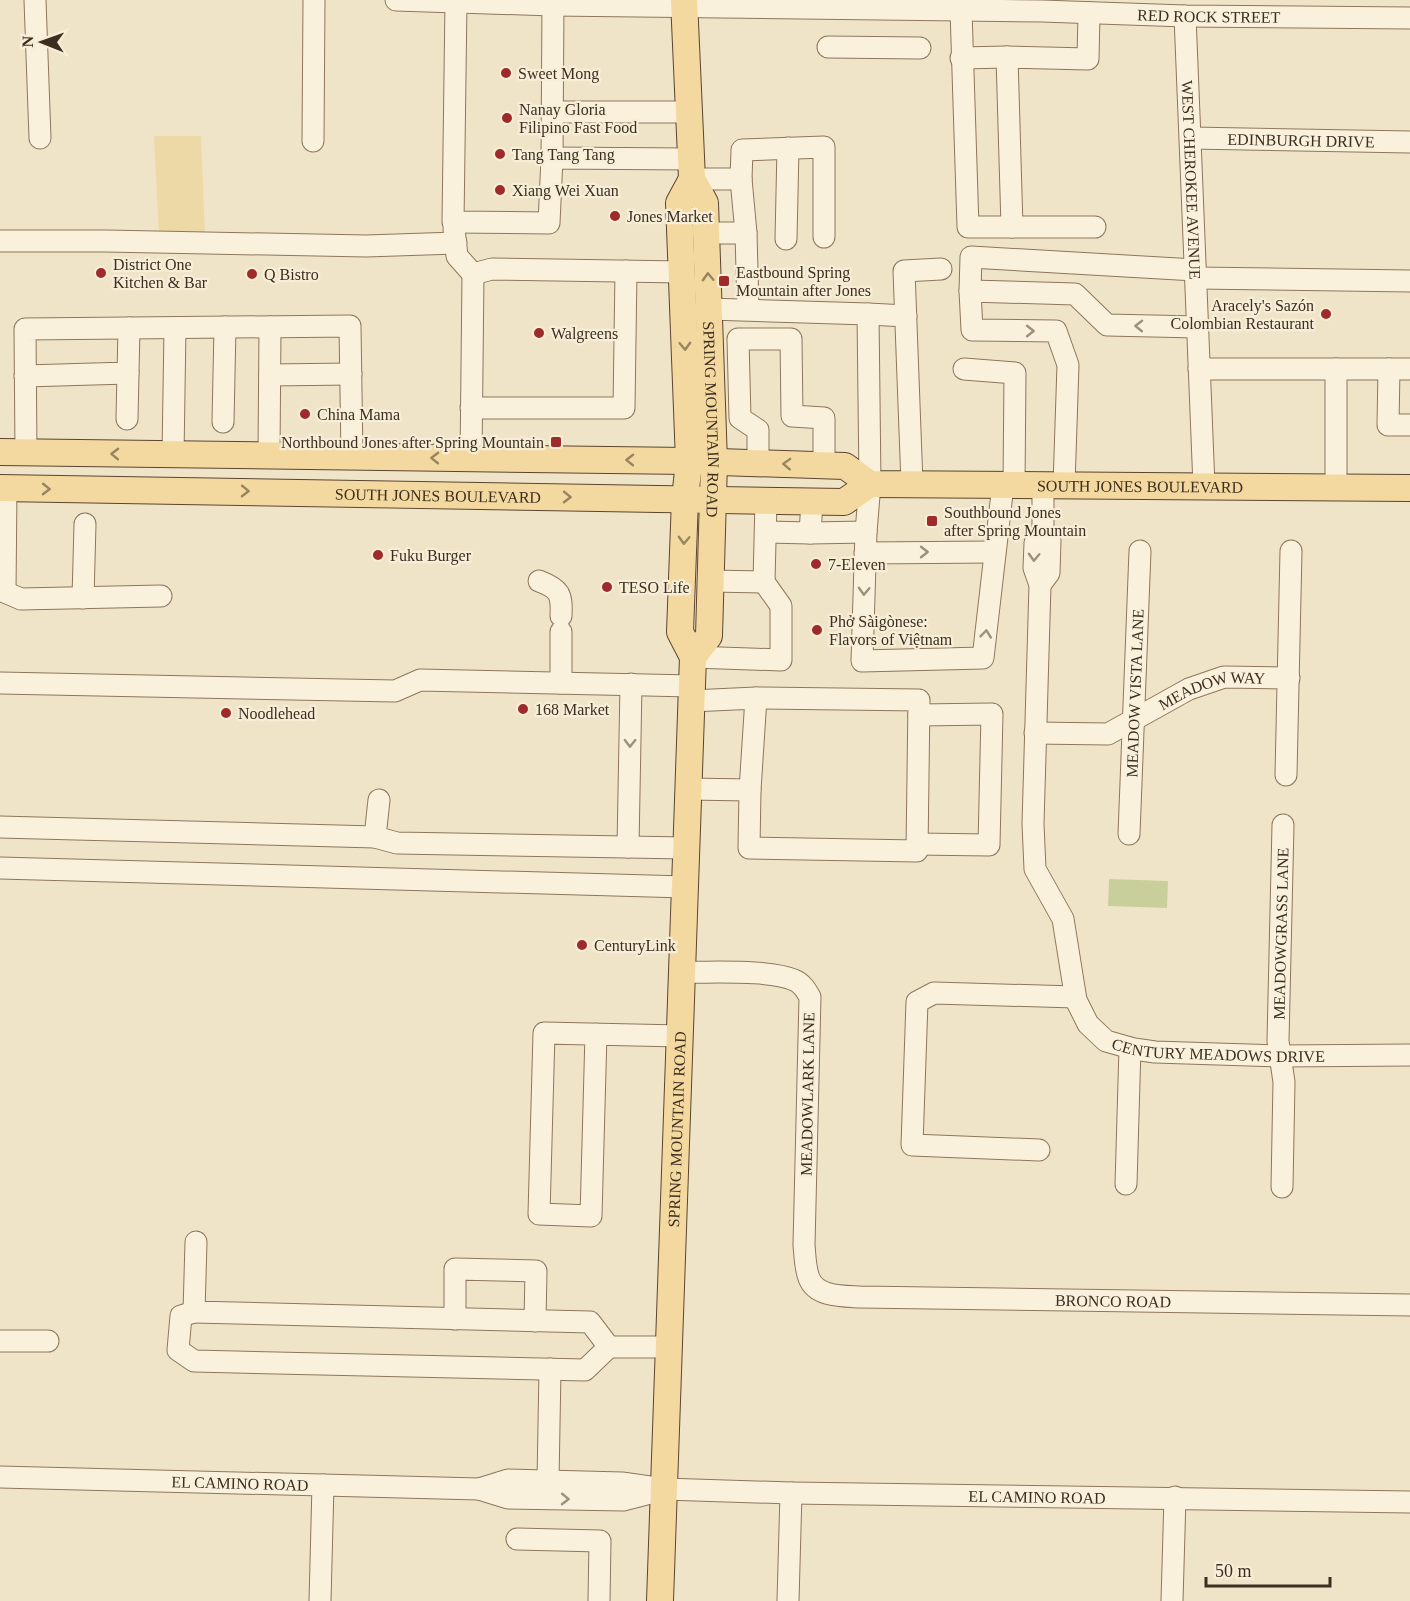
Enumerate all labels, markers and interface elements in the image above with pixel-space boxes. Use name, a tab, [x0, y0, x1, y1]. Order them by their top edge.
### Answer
street label: RED ROCK STREET	[1137, 6, 1281, 26]
north arrow	[12, 12, 72, 72]
text: N	[19, 35, 36, 48]
place label: Sweet Mong	[518, 65, 599, 83]
marker: Sweet Mong	[499, 66, 513, 80]
street label: WEST CHEROKEE AVENUE	[1179, 80, 1204, 280]
place label: Nanay Gloria Filipino Fast Food	[519, 101, 637, 137]
marker: Nanay Gloria Filipino Fast Food	[500, 111, 514, 125]
street label: EDINBURGH DRIVE	[1227, 131, 1375, 150]
place label: Tang Tang Tang	[512, 146, 615, 164]
marker: Tang Tang Tang	[493, 147, 507, 161]
place label: Xiang Wei Xuan	[512, 182, 619, 200]
marker: Xiang Wei Xuan	[493, 183, 507, 197]
place label: Jones Market	[627, 208, 713, 225]
marker: Jones Market	[608, 209, 622, 223]
place label: District One Kitchen & Bar	[113, 256, 208, 291]
place label: Eastbound Spring Mountain after Jones	[736, 264, 871, 299]
marker: District One Kitchen & Bar	[94, 266, 108, 280]
place label: Q Bistro	[264, 266, 319, 283]
marker: Q Bistro	[245, 267, 259, 281]
one-way arrow	[702, 273, 714, 282]
marker: Eastbound Spring Mountain after Jones	[717, 274, 731, 288]
place label: Aracely's Sazón Colombian Restaurant	[1170, 297, 1315, 332]
marker: Aracely's Sazón Colombian Restaurant	[1319, 307, 1333, 321]
one-way arrow	[1135, 319, 1144, 332]
street label: SPRING MOUNTAIN ROAD	[700, 321, 722, 518]
place label: Walgreens	[551, 325, 618, 343]
one-way arrow	[1026, 325, 1035, 337]
marker: Walgreens	[532, 326, 546, 340]
one-way arrow	[678, 341, 691, 350]
place label: China Mama	[317, 406, 400, 423]
marker: China Mama	[298, 407, 312, 421]
place label: Northbound Jones after Spring Mountain	[281, 434, 544, 452]
marker: Northbound Jones after Spring Mountain	[549, 435, 563, 449]
one-way arrow	[110, 448, 119, 460]
one-way arrow	[431, 452, 440, 464]
one-way arrow	[626, 454, 635, 467]
one-way arrow	[782, 458, 791, 470]
street label: SOUTH JONES BOULEVARD	[1037, 477, 1243, 496]
one-way arrow	[41, 483, 50, 495]
one-way arrow	[240, 485, 249, 497]
street label: SOUTH JONES BOULEVARD	[335, 486, 541, 506]
one-way arrow	[562, 491, 571, 503]
place label: Southbound Jones after Spring Mountain	[944, 504, 1086, 540]
marker: Southbound Jones after Spring Mountain	[925, 514, 939, 528]
one-way arrow	[677, 535, 690, 544]
one-way arrow	[919, 546, 928, 558]
place label: Fuku Burger	[390, 547, 472, 565]
marker: Fuku Burger	[371, 548, 385, 562]
one-way arrow	[1028, 553, 1041, 562]
place label: 7-Eleven	[828, 556, 886, 573]
marker: 7-Eleven	[809, 557, 823, 571]
place label: TESO Life	[619, 579, 690, 596]
marker: TESO Life	[600, 580, 614, 594]
one-way arrow	[858, 586, 870, 595]
street label: MEADOW VISTA LANE	[1123, 608, 1147, 778]
place label: Phở Sàigònese: Flavors of Việtnam	[829, 613, 953, 648]
marker: Phở Sàigònese: Flavors of Việtnam	[810, 623, 824, 637]
one-way arrow	[979, 629, 992, 638]
street label: MEADOW WAY	[1156, 668, 1266, 713]
place label: 168 Market	[535, 701, 610, 718]
marker: 168 Market	[516, 702, 530, 716]
place label: Noodlehead	[238, 705, 315, 722]
marker: Noodlehead	[219, 706, 233, 720]
one-way arrow	[624, 738, 636, 747]
street label: MEADOWGRASS LANE	[1270, 847, 1291, 1020]
place label: CenturyLink	[594, 937, 676, 955]
marker: CenturyLink	[575, 938, 589, 952]
street label: MEADOWLARK LANE	[798, 1012, 817, 1176]
street label: SPRING MOUNTAIN ROAD	[665, 1031, 689, 1228]
street label: CENTURY MEADOWS DRIVE	[1110, 1035, 1325, 1065]
street label: BRONCO ROAD	[1055, 1292, 1171, 1311]
street label: EL CAMINO ROAD	[171, 1473, 309, 1494]
street label: EL CAMINO ROAD	[968, 1488, 1106, 1507]
one-way arrow	[561, 1493, 570, 1505]
scale bar	[1206, 1550, 1330, 1588]
text: 50 m	[1215, 1561, 1252, 1581]

